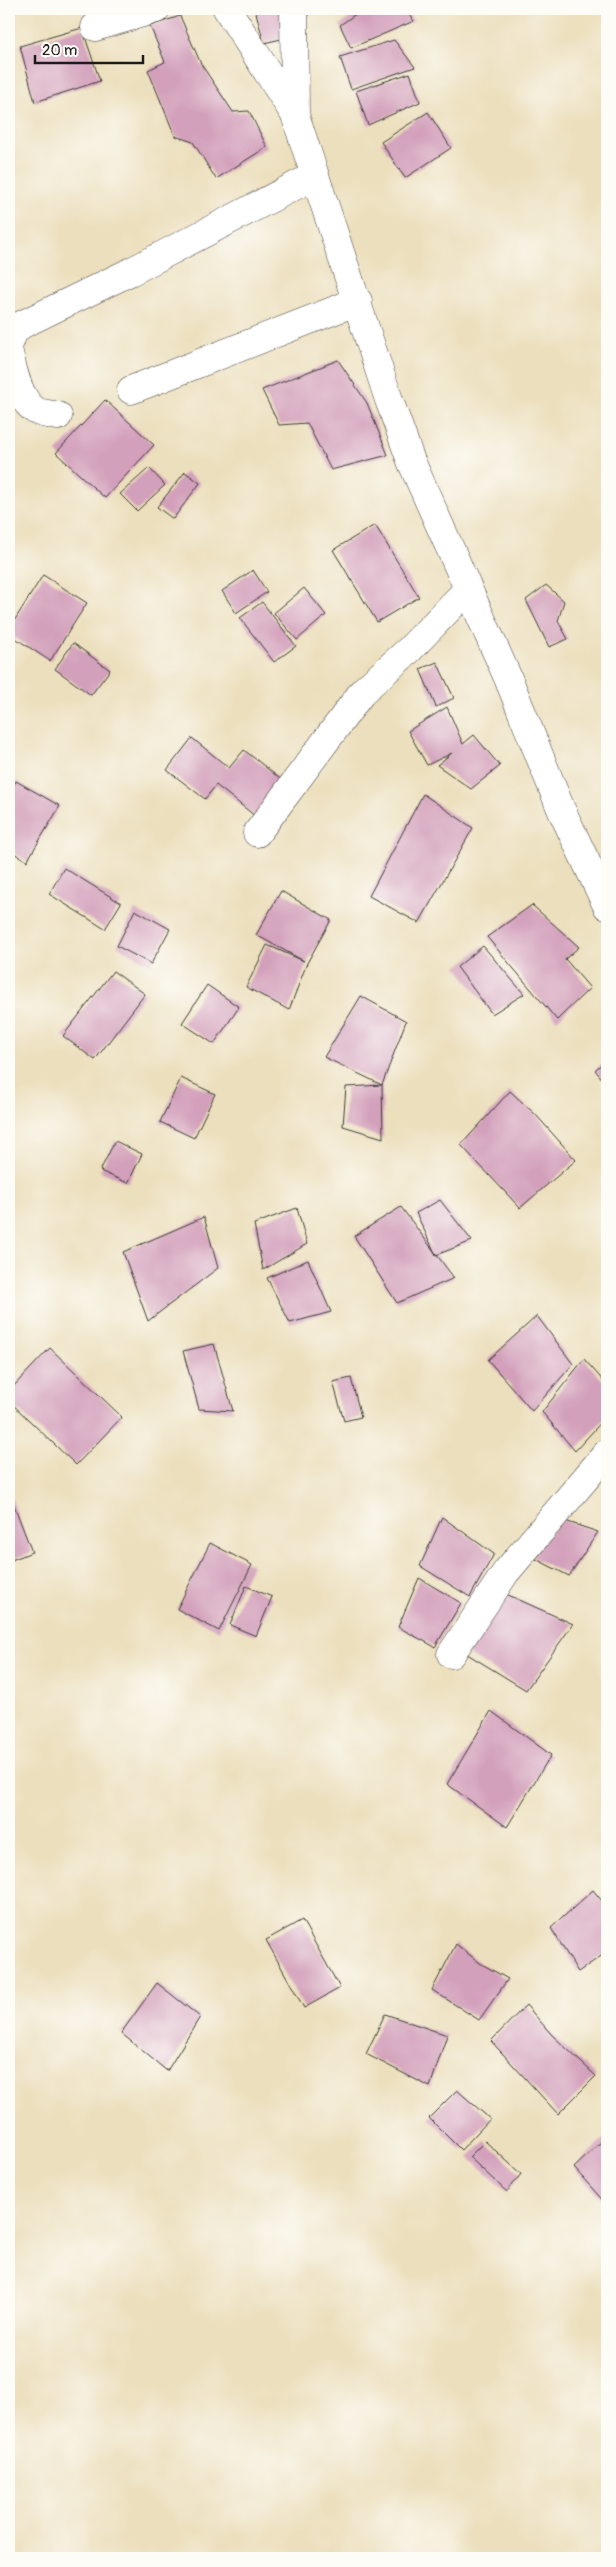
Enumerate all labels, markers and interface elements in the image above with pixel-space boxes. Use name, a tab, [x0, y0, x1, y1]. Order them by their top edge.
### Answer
scale bar	[35, 32, 142, 64]
text: 20 m	[42, 41, 77, 60]

